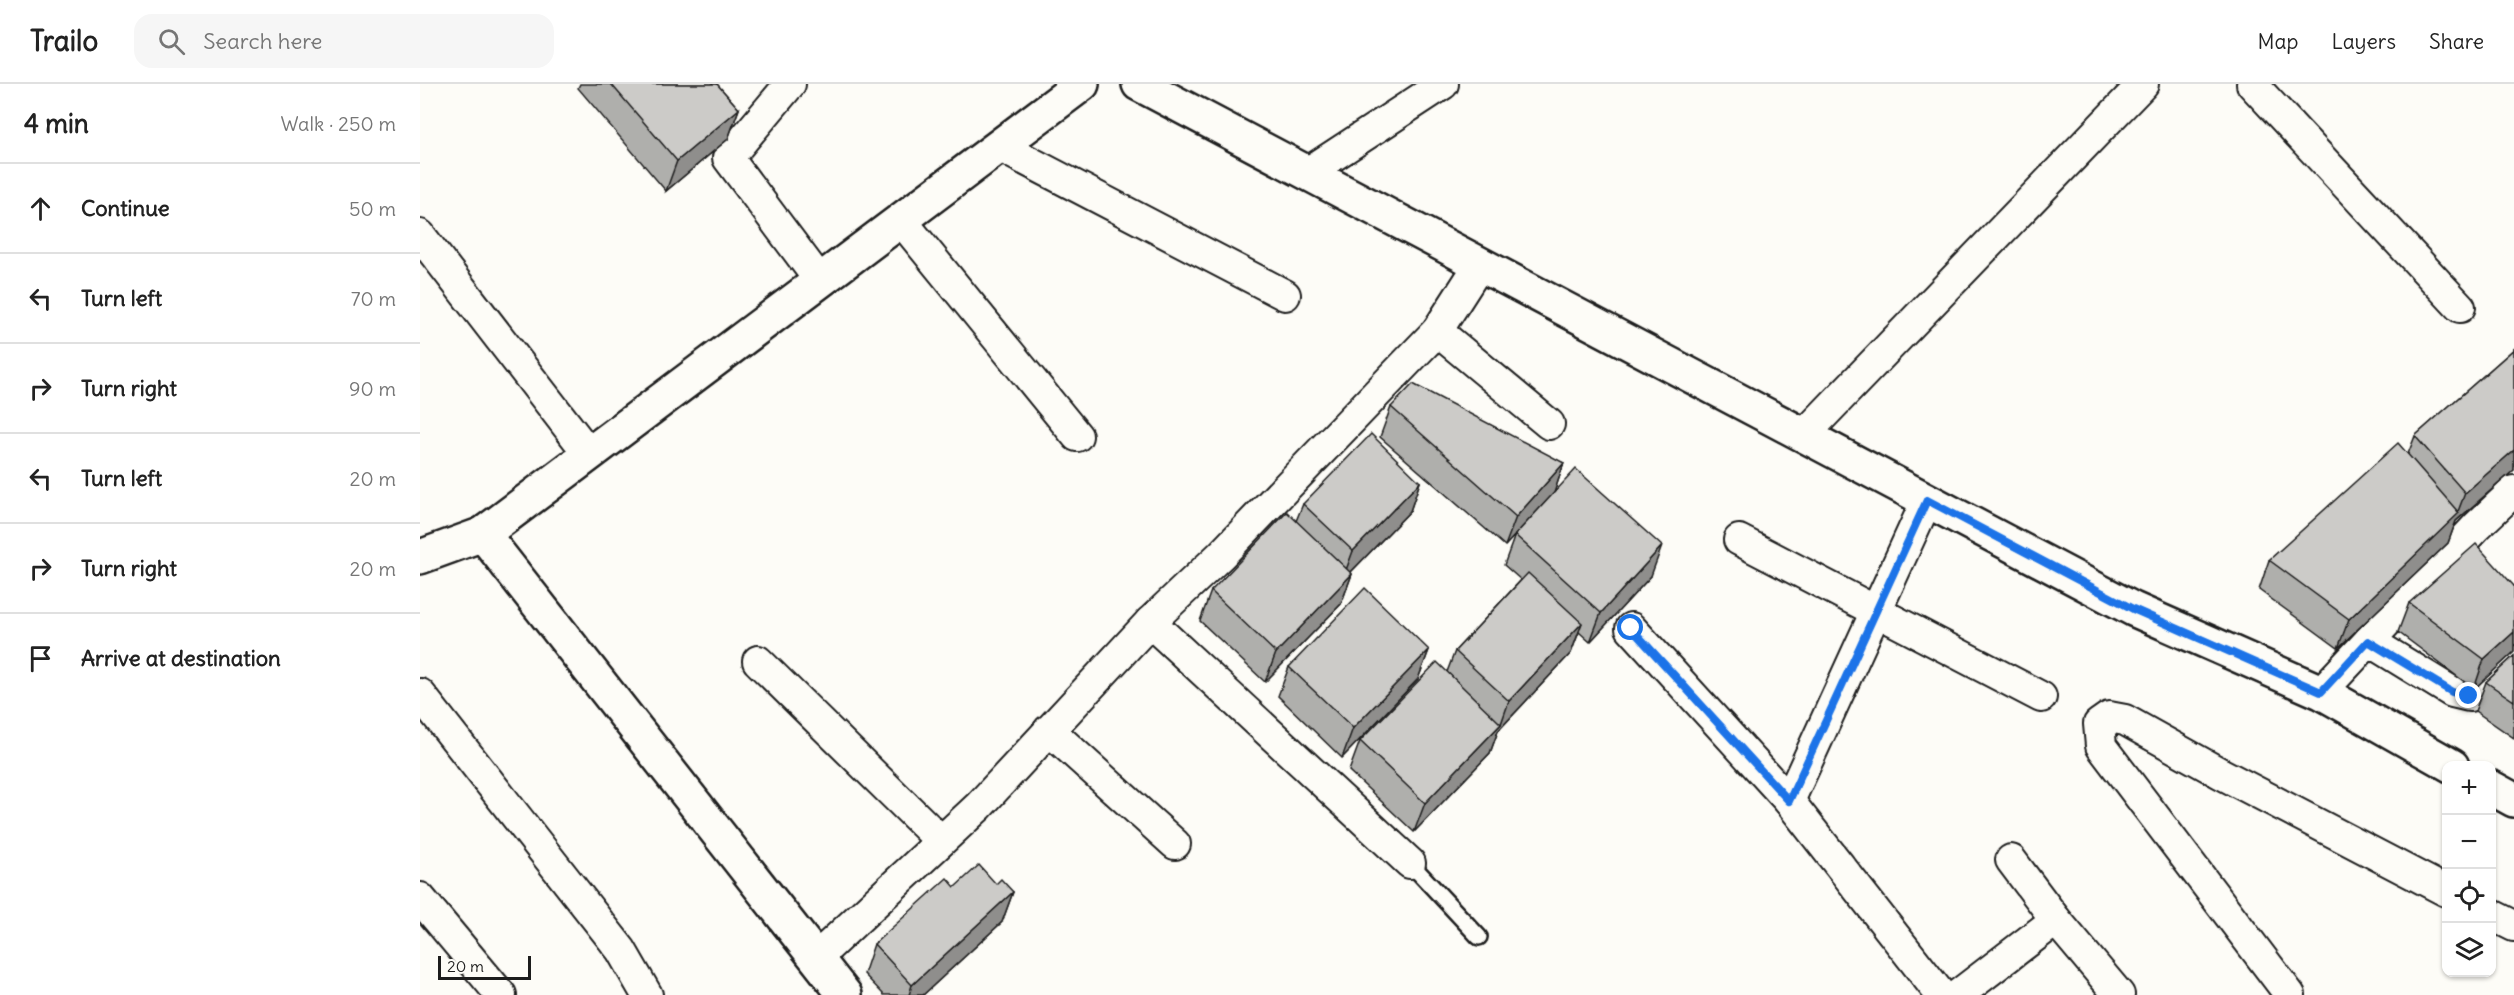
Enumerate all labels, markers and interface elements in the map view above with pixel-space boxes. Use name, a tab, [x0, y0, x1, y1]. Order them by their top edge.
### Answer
search box	[134, 14, 554, 68]
text: Trailo	[30, 23, 98, 59]
icon: search	[155, 25, 188, 58]
text: Search here	[203, 27, 322, 55]
text: Map	[2258, 28, 2298, 55]
text: Layers	[2331, 28, 2396, 55]
text: Share	[2429, 28, 2484, 55]
text: 4 min	[24, 107, 89, 140]
text: Walk · 250 m	[281, 111, 396, 136]
icon: ahead	[24, 192, 57, 225]
text: Continue	[81, 194, 170, 222]
text: 50 m	[349, 196, 396, 221]
icon: left	[24, 282, 57, 315]
text: Turn left	[81, 284, 162, 312]
text: 70 m	[351, 286, 396, 311]
icon: right	[24, 372, 57, 405]
text: Turn right	[81, 374, 177, 402]
text: 90 m	[349, 376, 396, 401]
icon: left	[24, 462, 57, 495]
text: Turn left	[81, 464, 162, 492]
text: 20 m	[350, 466, 396, 491]
icon: right	[24, 552, 57, 585]
text: Turn right	[81, 554, 177, 582]
text: 20 m	[350, 556, 396, 581]
route start	[1617, 614, 1643, 640]
icon: arrive	[24, 642, 57, 675]
text: Arrive at destination	[81, 644, 281, 672]
route end	[2455, 682, 2481, 708]
map controls	[2442, 761, 2496, 977]
button: +	[2442, 761, 2496, 815]
button: −	[2442, 815, 2496, 869]
button: locate	[2442, 869, 2496, 923]
button: layers	[2442, 923, 2496, 977]
scale bar	[438, 953, 531, 980]
text: 20 m	[447, 956, 484, 976]

